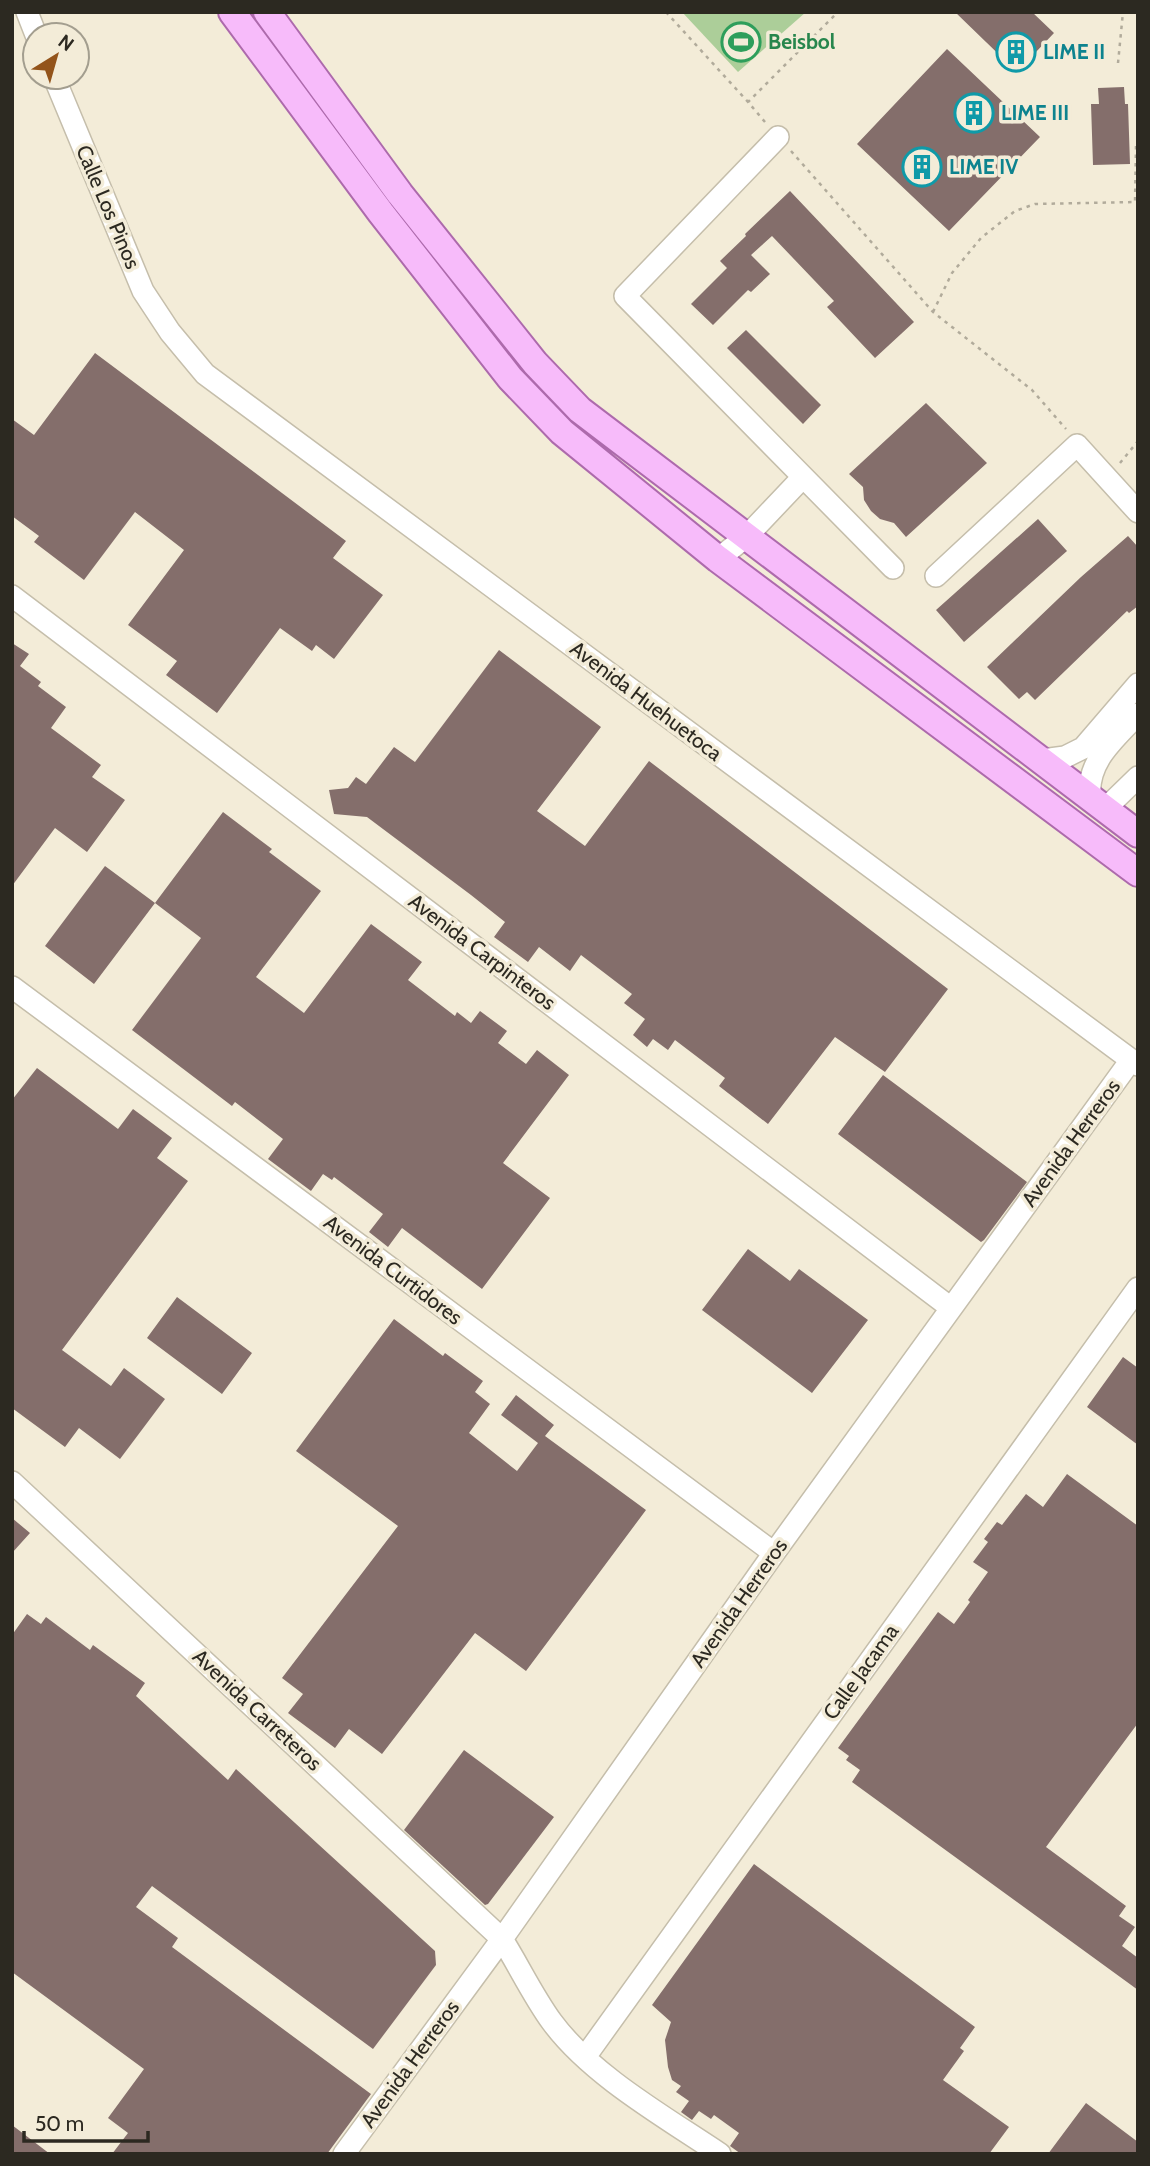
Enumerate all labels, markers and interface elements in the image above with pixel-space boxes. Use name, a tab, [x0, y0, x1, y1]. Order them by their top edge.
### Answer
north arrow	[21, 21, 91, 91]
sports icon: Beisbol	[720, 21, 762, 63]
place label: Beisbol	[768, 29, 836, 54]
text: N	[54, 30, 78, 56]
building icon: LIME II	[995, 31, 1037, 73]
place label: LIME II	[1043, 39, 1105, 64]
building icon: LIME III	[953, 92, 995, 134]
place label: LIME III	[1001, 100, 1069, 125]
street label: Calle Los Pinos	[71, 141, 146, 273]
building icon: LIME IV	[901, 146, 943, 188]
place label: LIME IV	[949, 154, 1018, 179]
street label: Avenida Huehuetoca	[566, 635, 727, 766]
street label: Avenida Carpinteros	[404, 888, 561, 1015]
street label: Avenida Herreros	[1016, 1074, 1125, 1211]
street label: Avenida Curtidores	[319, 1209, 468, 1330]
street label: Avenida Herreros	[685, 1533, 792, 1672]
street label: Calle Jacama	[818, 1619, 904, 1724]
street label: Avenida Carreteros	[188, 1644, 327, 1776]
street label: Avenida Herreros	[355, 1995, 464, 2132]
scale bar	[24, 2100, 149, 2144]
text: 50 m	[35, 2111, 84, 2136]

